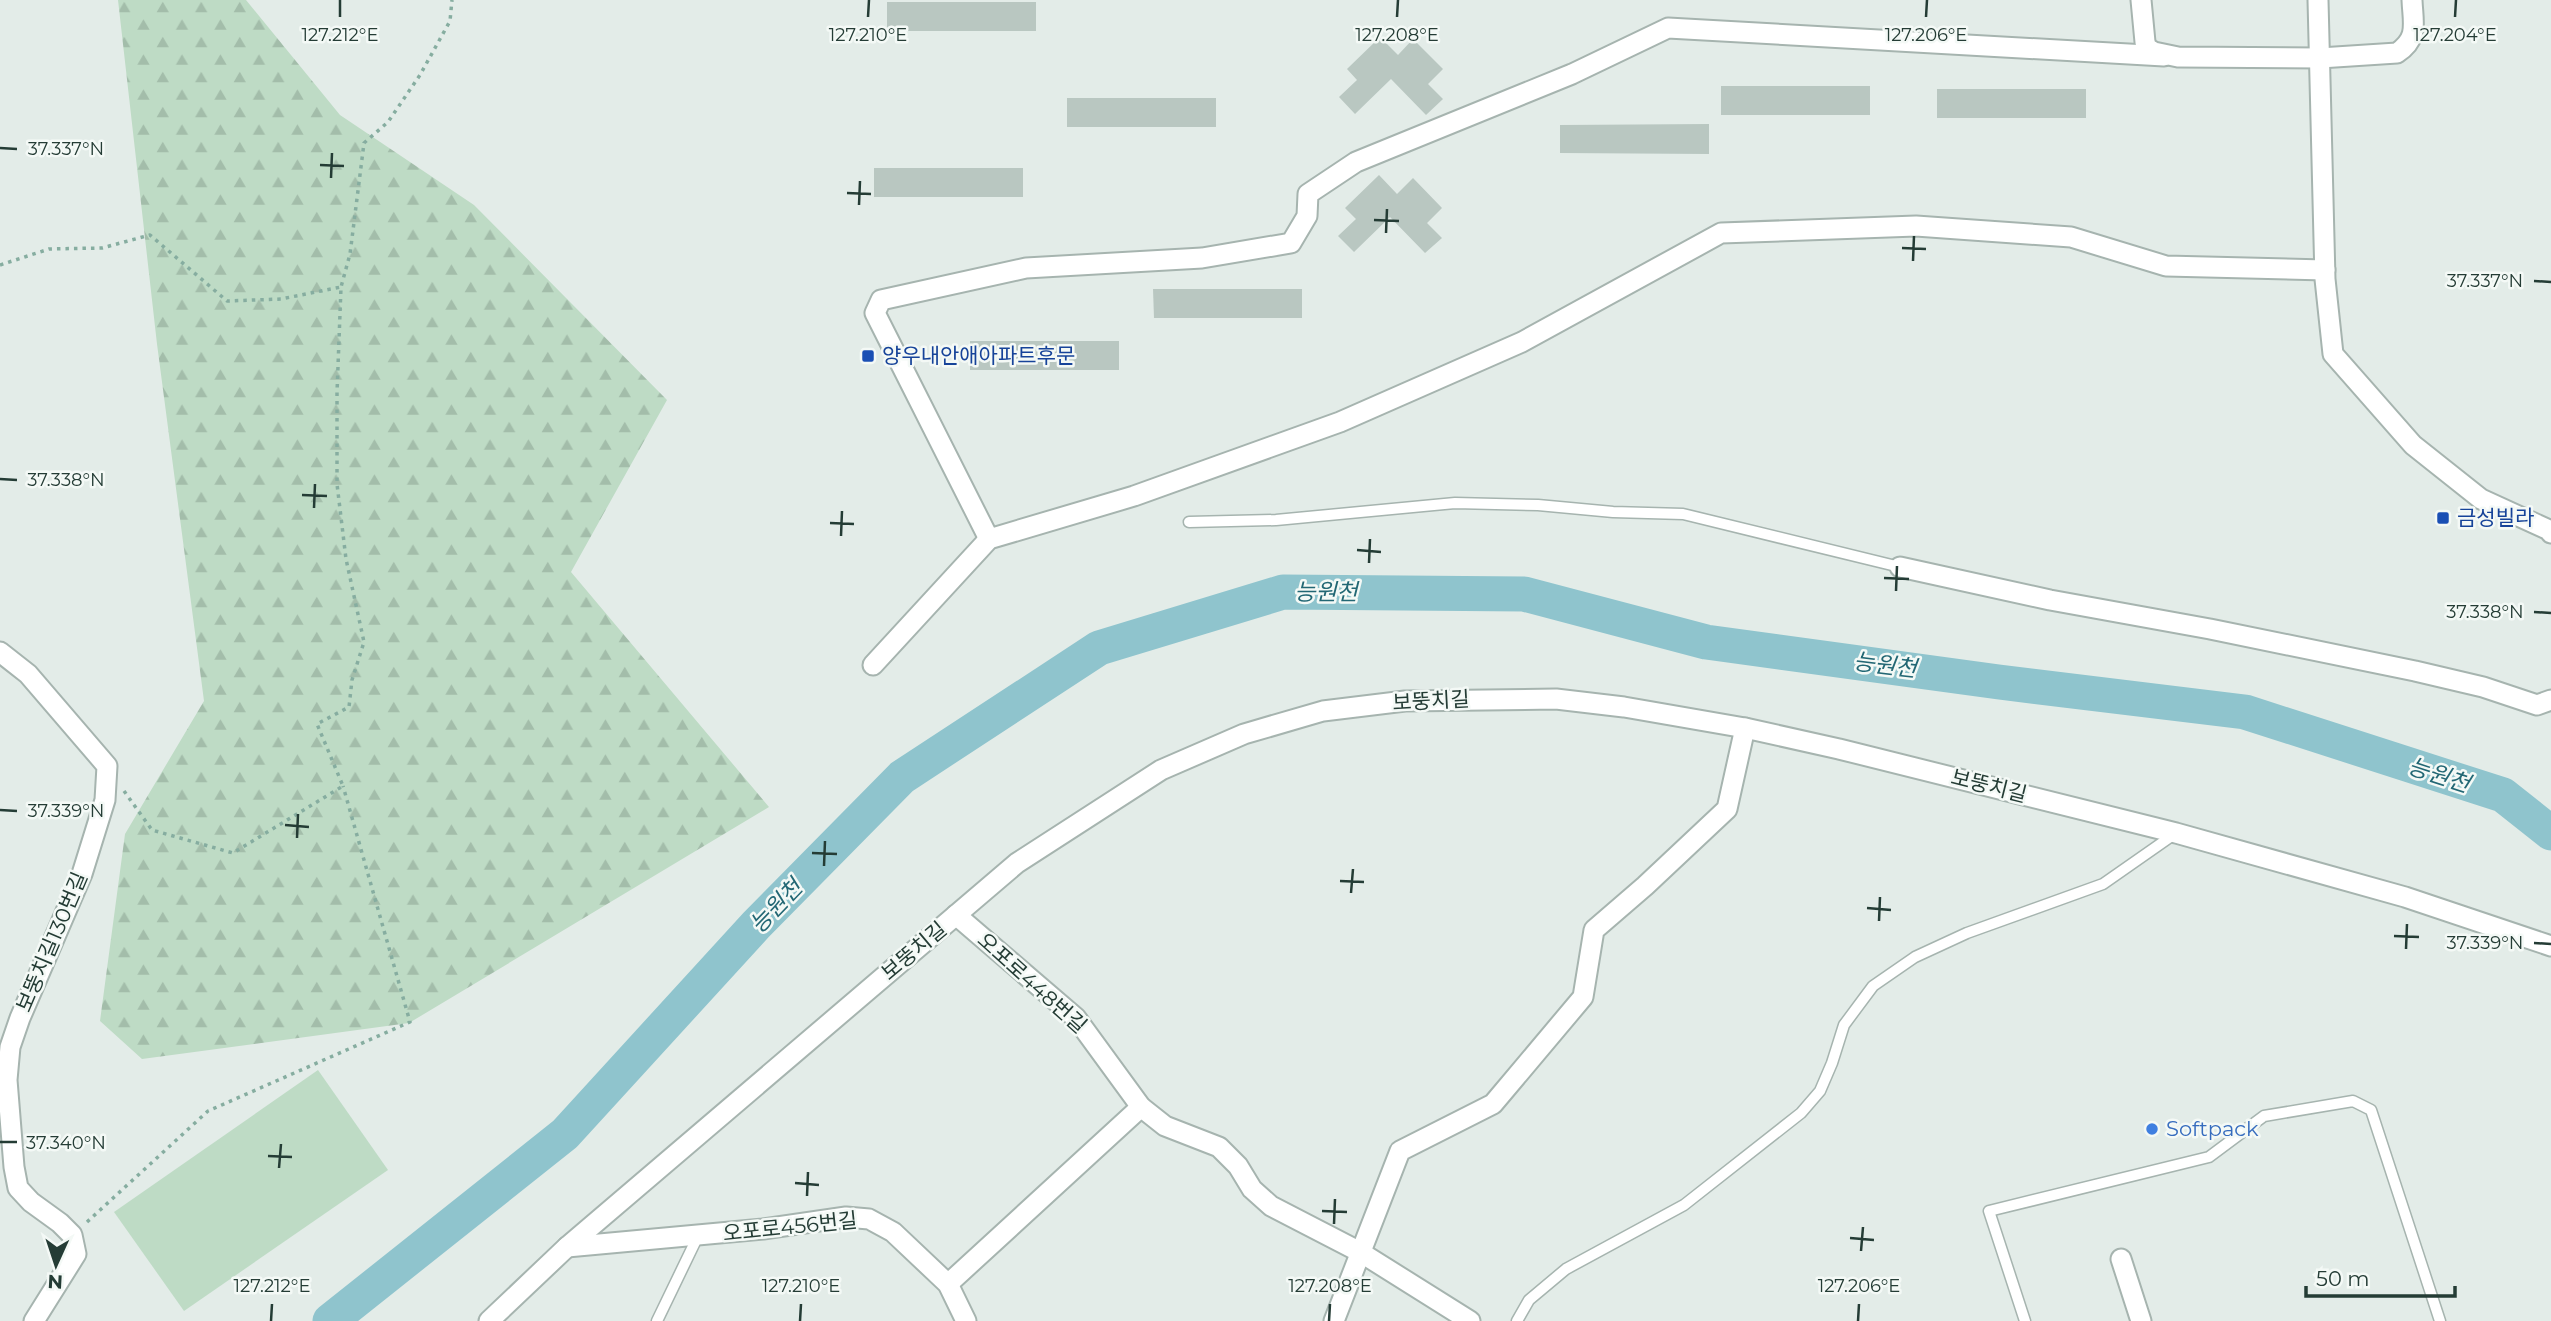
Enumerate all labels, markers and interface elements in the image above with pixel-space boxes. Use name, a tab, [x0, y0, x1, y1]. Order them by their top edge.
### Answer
text: 127.212°E	[302, 24, 378, 46]
text: 127.210°E	[829, 24, 907, 46]
text: 127.208°E	[1355, 24, 1439, 46]
text: 127.206°E	[1885, 24, 1967, 46]
text: 127.204°E	[2413, 24, 2497, 46]
text: 37.337°N	[28, 138, 104, 160]
text: 37.337°N	[2447, 270, 2523, 292]
place label: 양우내안애아파트후문	[882, 343, 1075, 368]
marker: 양우내안애아파트후문	[860, 348, 876, 364]
text: 37.338°N	[27, 469, 105, 491]
place label: 금성빌라	[2457, 505, 2534, 530]
marker: 금성빌라	[2435, 510, 2451, 526]
water label: 능원천	[1294, 578, 1361, 606]
text: 37.338°N	[2446, 601, 2524, 623]
water label: 능원천	[1852, 647, 1921, 683]
street label: 보뚱치길	[1392, 686, 1470, 715]
water label: 능원천	[2404, 752, 2476, 799]
street label: 보뚱치길	[1949, 764, 2030, 807]
text: 37.339°N	[28, 800, 104, 822]
street label: 보뚱치길130번길	[11, 868, 92, 1015]
water label: 능원천	[744, 871, 810, 939]
street label: 보뚱치길	[876, 916, 951, 985]
street label: 오포로448번길	[973, 927, 1092, 1038]
text: 37.339°N	[2447, 932, 2523, 954]
place label: Softpack	[2166, 1116, 2259, 1141]
marker: Softpack	[2144, 1121, 2160, 1137]
text: 37.340°N	[26, 1132, 106, 1154]
street label: 오포로456번길	[721, 1207, 858, 1246]
north arrow	[21, 1230, 91, 1300]
scale bar	[2306, 1254, 2455, 1298]
text: 50 m	[2316, 1266, 2370, 1291]
text: N	[47, 1270, 63, 1293]
text: 127.212°E	[234, 1275, 310, 1297]
text: 127.210°E	[762, 1275, 840, 1297]
text: 127.208°E	[1288, 1275, 1372, 1297]
text: 127.206°E	[1818, 1275, 1900, 1297]

